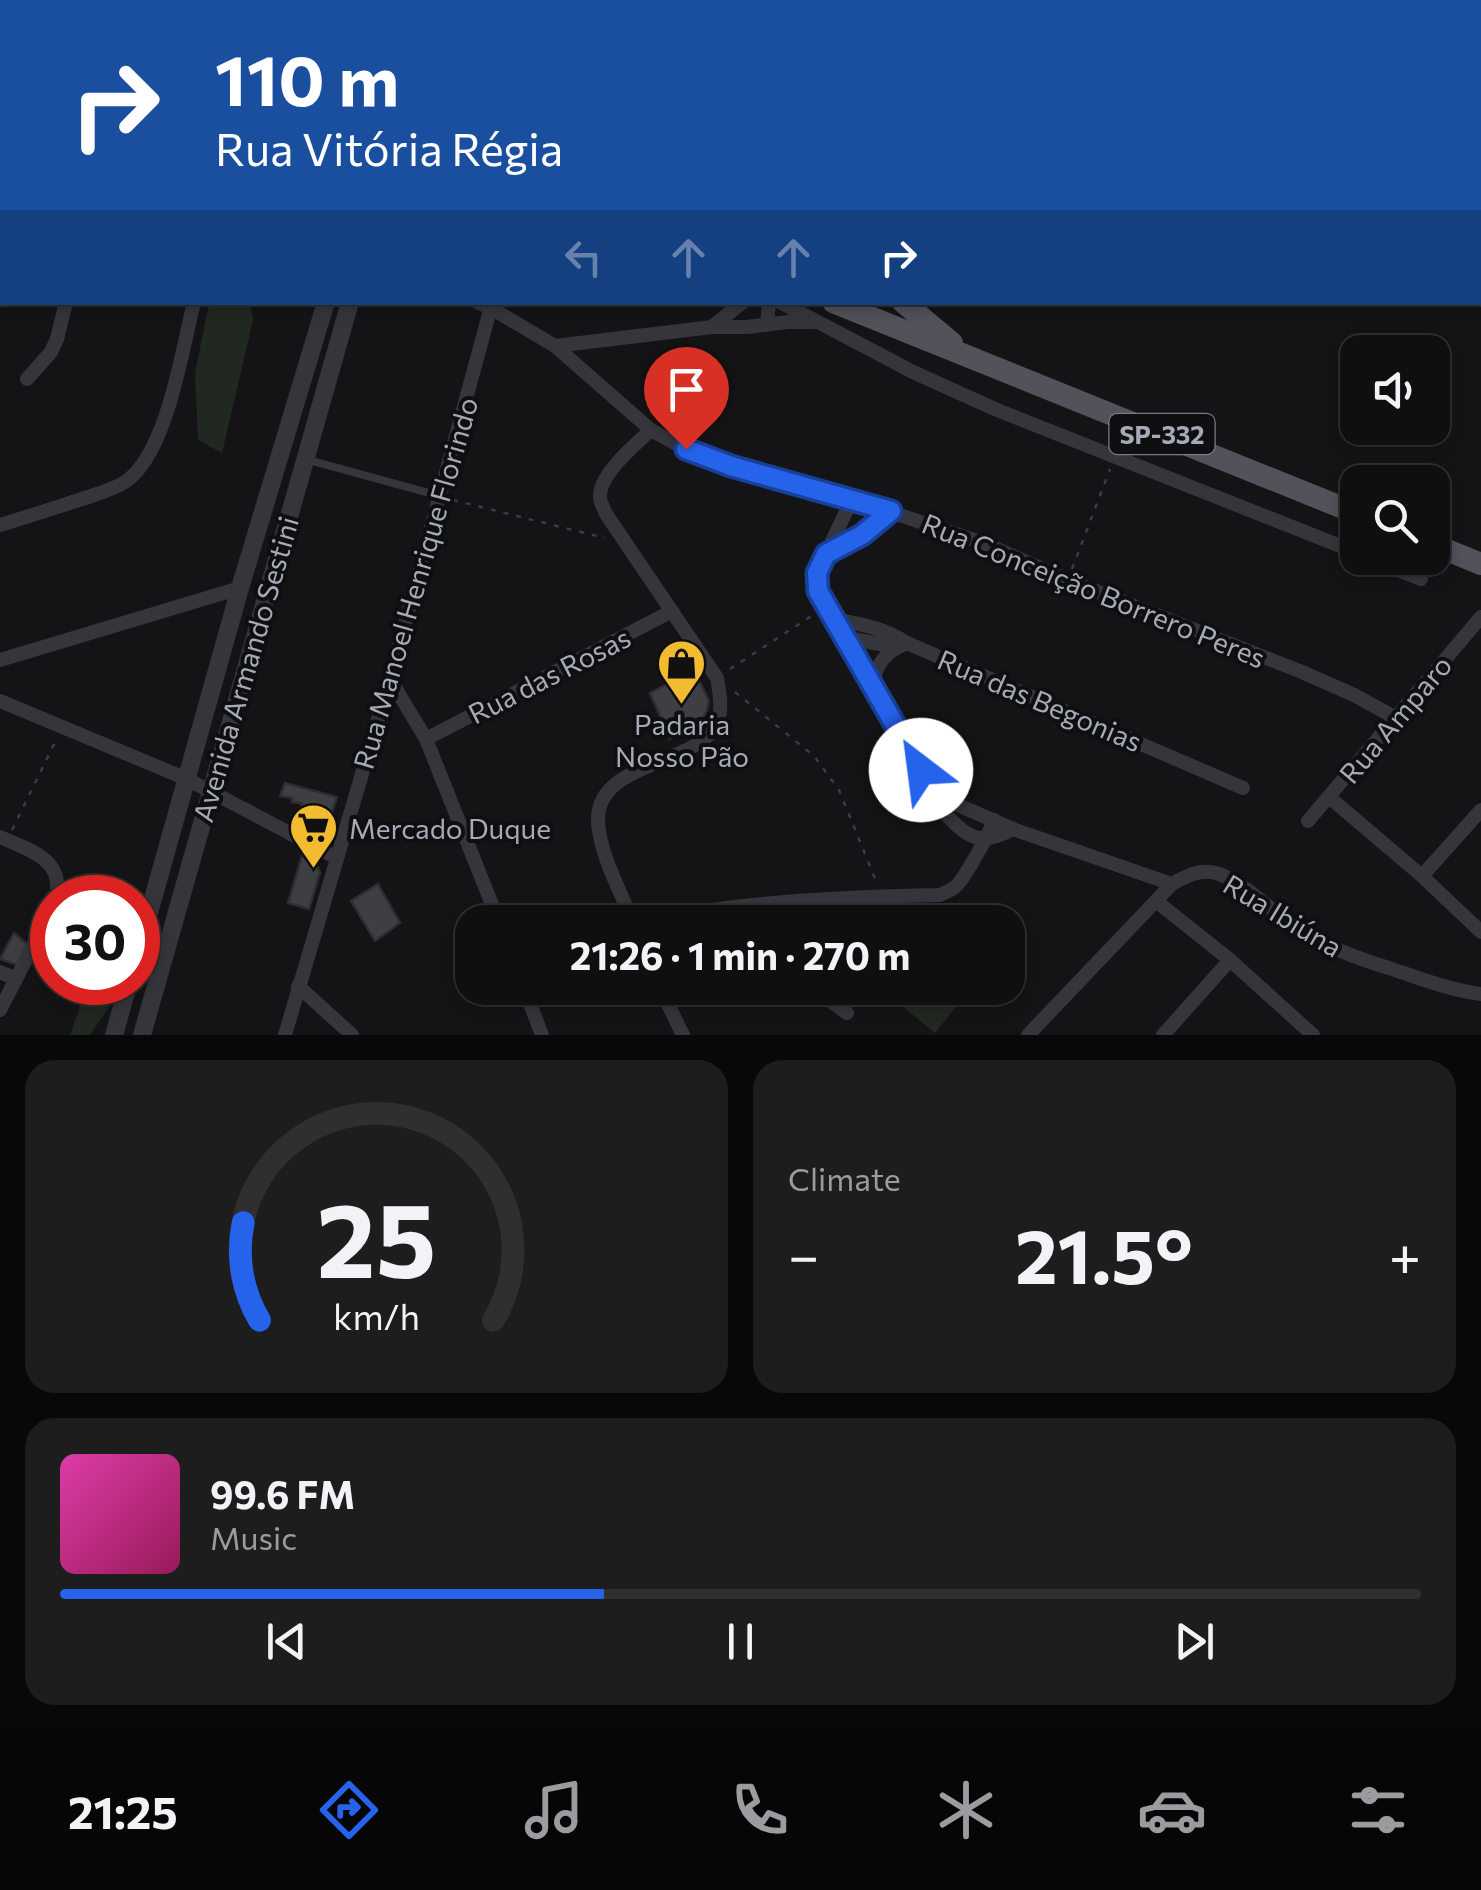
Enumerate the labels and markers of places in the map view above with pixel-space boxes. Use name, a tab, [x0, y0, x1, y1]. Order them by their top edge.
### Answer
pin	[644, 347, 729, 450]
shop icon: Padaria Nosso Pão	[656, 638, 708, 706]
place label: Padaria Nosso Pão	[615, 707, 749, 773]
supermarket icon: Mercado Duque	[288, 802, 340, 870]
place label: Mercado Duque	[349, 811, 551, 845]

